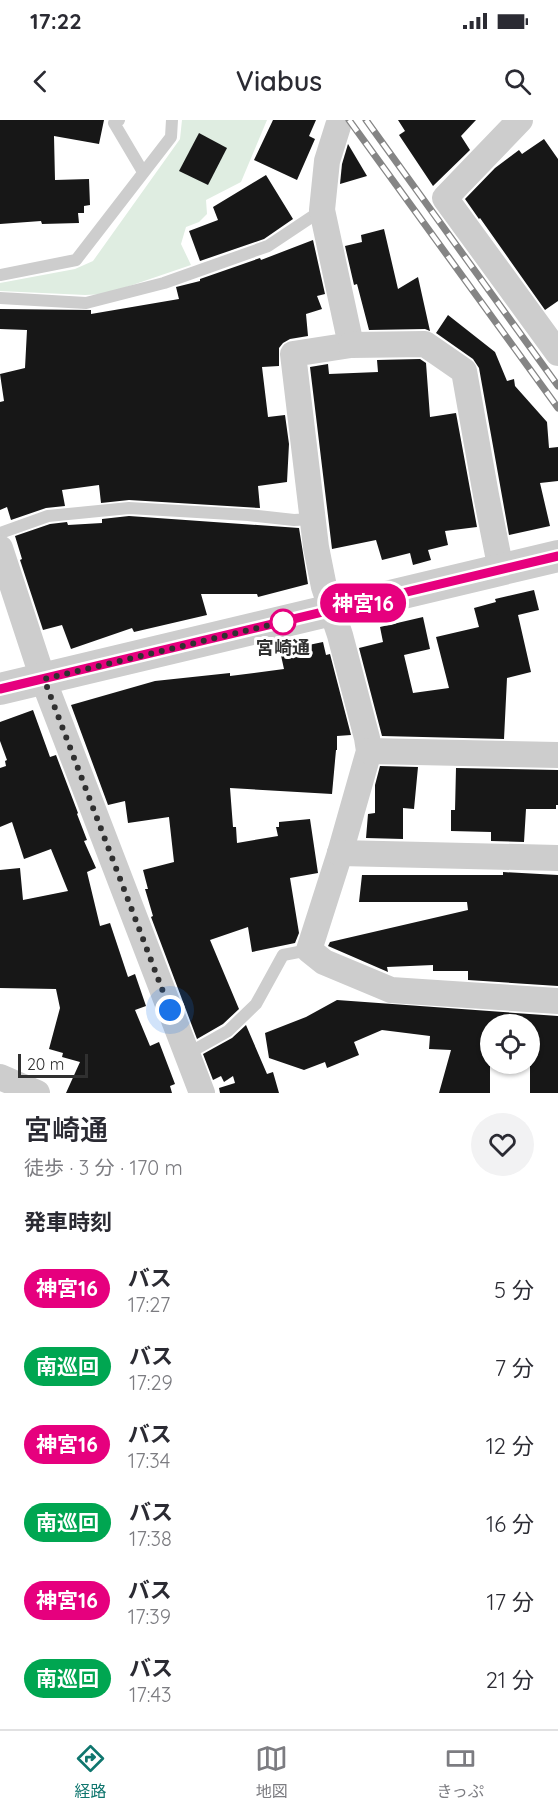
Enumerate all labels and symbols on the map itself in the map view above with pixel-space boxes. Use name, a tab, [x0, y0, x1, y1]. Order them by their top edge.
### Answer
line badge: 神宮16	[321, 584, 405, 622]
marker: 宮崎通	[270, 609, 296, 635]
place label: 宮崎通	[256, 636, 310, 659]
your location	[155, 995, 185, 1025]
scale bar	[18, 1051, 88, 1079]

